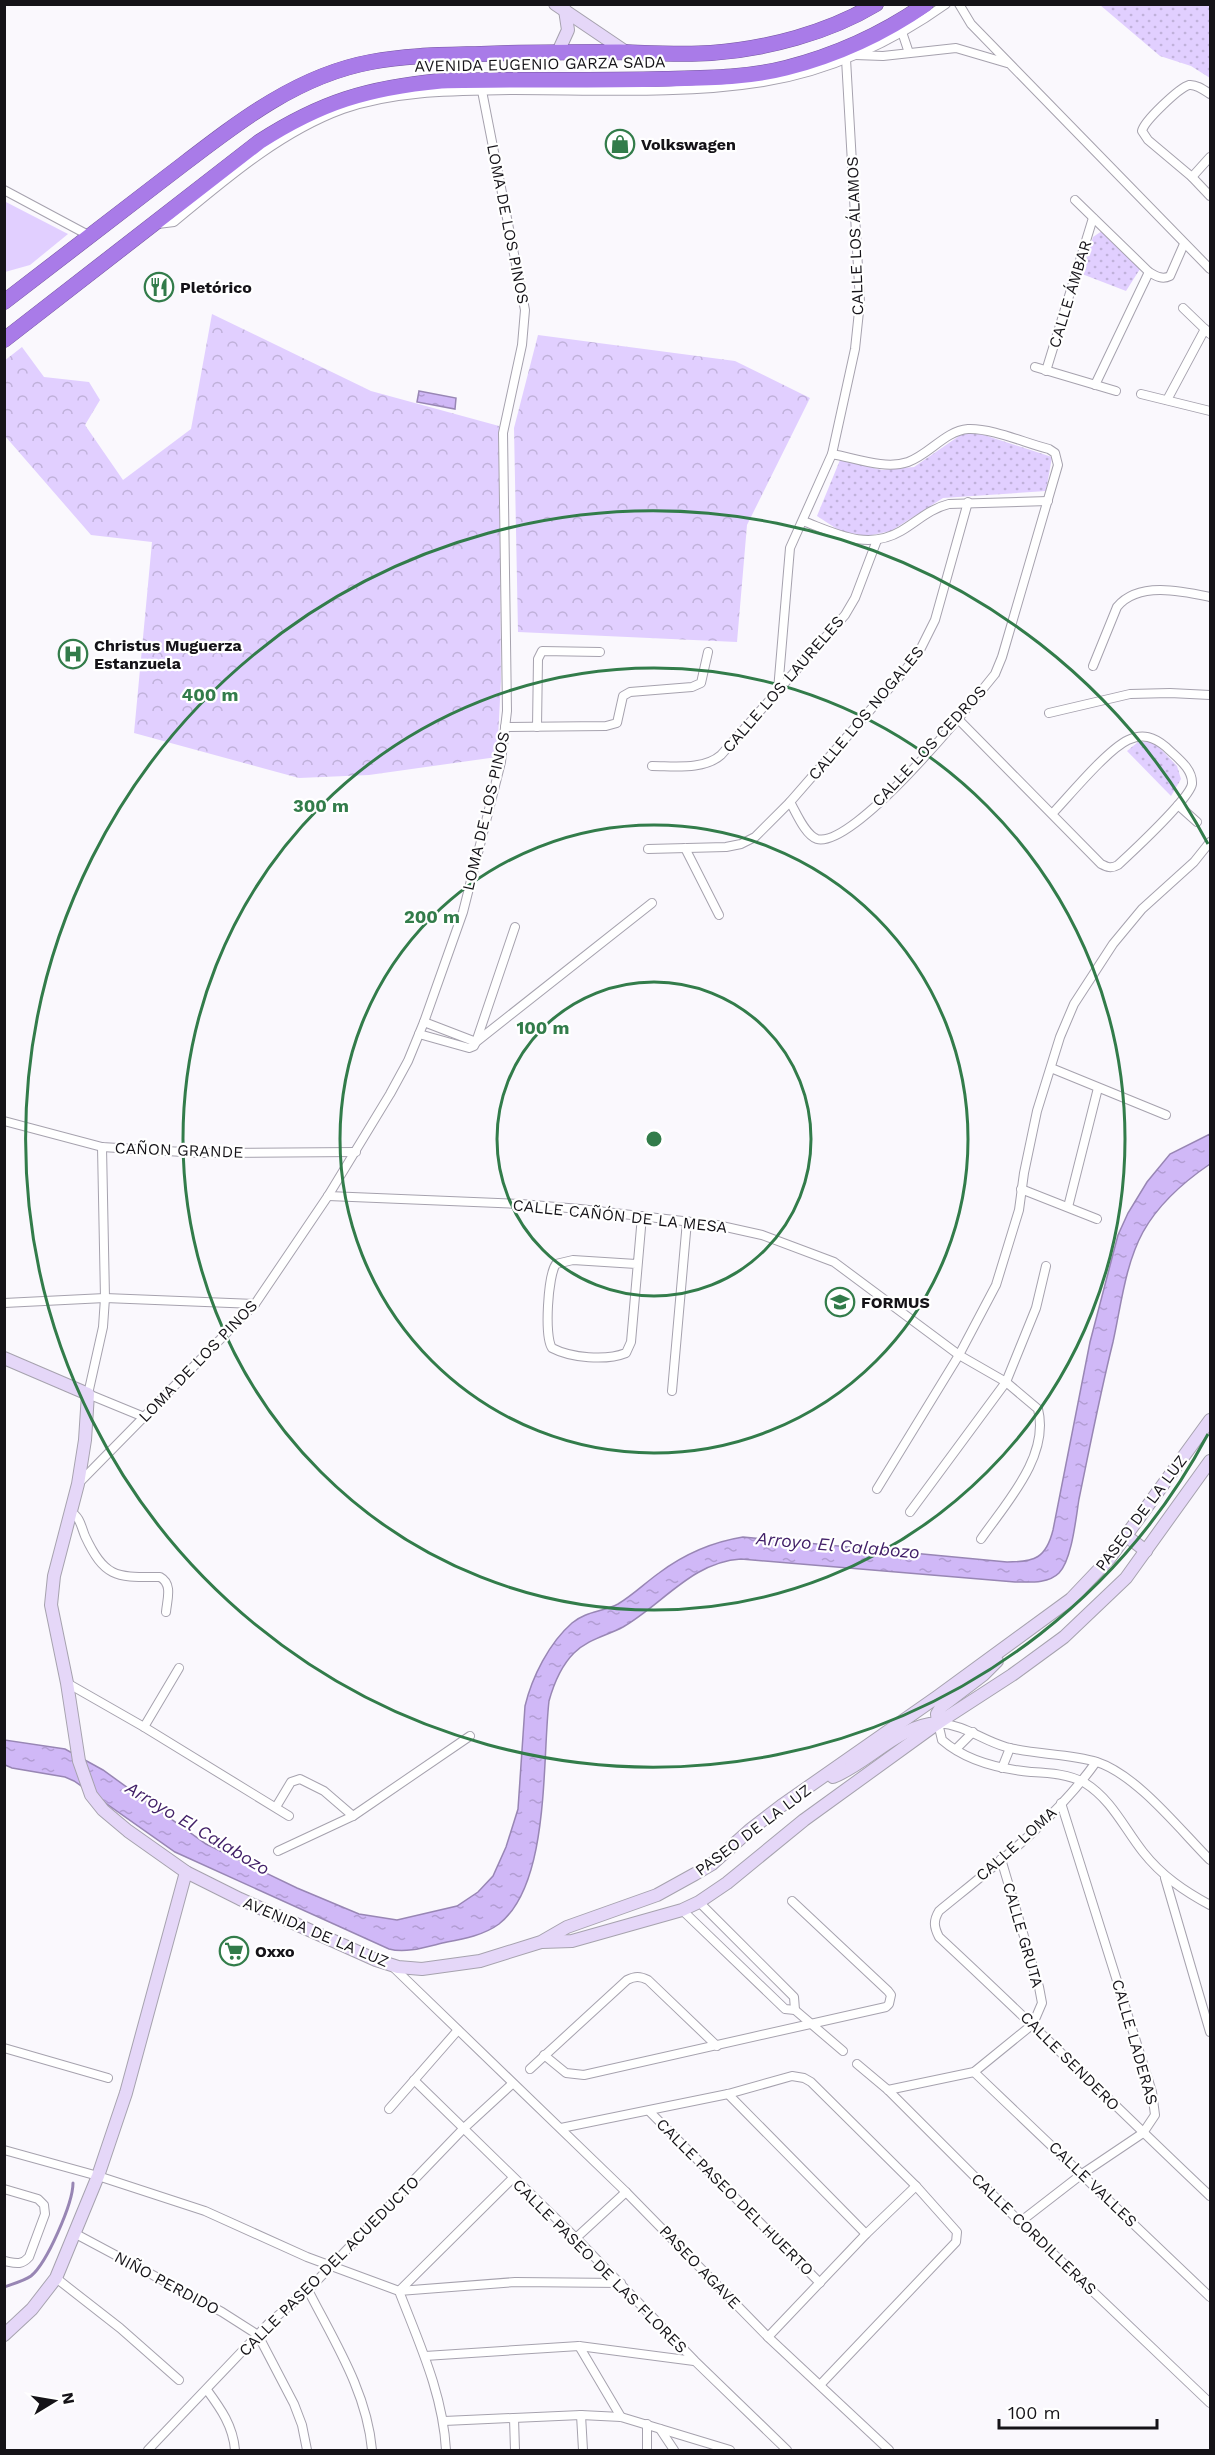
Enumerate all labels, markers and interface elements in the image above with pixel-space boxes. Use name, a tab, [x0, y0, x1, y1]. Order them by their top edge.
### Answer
street label: AVENIDA EUGENIO GARZA SADA	[414, 52, 666, 76]
shop icon: Volkswagen	[604, 128, 636, 160]
place label: Volkswagen	[641, 135, 736, 154]
street label: LOMA DE LOS PINOS	[483, 142, 533, 306]
street label: CALLE LOS ÁLAMOS	[843, 156, 867, 316]
street label: CALLE ÁMBAR	[1045, 238, 1095, 350]
restaurant icon: Pletórico	[143, 271, 175, 303]
place label: Pletórico	[180, 278, 252, 297]
street label: CALLE LOS LAURELES	[718, 612, 848, 756]
place label: Christus Muguerza Estanzuela	[94, 636, 243, 673]
hospital icon: Christus Muguerza Estanzuela	[57, 638, 89, 670]
street label: CALLE LOS NOGALES	[804, 642, 928, 784]
street label: CALLE LOS CEDROS	[868, 681, 990, 811]
text: 400 m	[182, 684, 238, 705]
street label: LOMA DE LOS PINOS	[458, 730, 514, 892]
text: 300 m	[293, 795, 349, 816]
text: 200 m	[404, 906, 460, 927]
text: 100 m	[516, 1017, 570, 1038]
centre of rings	[644, 1129, 664, 1149]
street label: CAÑON GRANDE	[114, 1138, 244, 1162]
street label: CALLE CAÑÓN DE LA MESA	[512, 1195, 729, 1237]
school or university icon: FORMUS	[824, 1286, 856, 1318]
place label: FORMUS	[861, 1293, 930, 1312]
street label: LOMA DE LOS PINOS	[135, 1296, 261, 1426]
street label: PASEO DE LA LUZ	[1091, 1451, 1191, 1575]
water label: Arroyo El Calabozo	[754, 1527, 921, 1563]
water label: Arroyo El Calabozo	[121, 1776, 274, 1879]
street label: PASEO DE LA LUZ	[691, 1780, 815, 1880]
street label: CALLE LOMA	[972, 1803, 1060, 1885]
street label: CALLE GRUTA	[999, 1880, 1047, 1990]
street label: AVENIDA DE LA LUZ	[240, 1893, 392, 1971]
supermarket icon: Oxxo	[218, 1935, 250, 1967]
place label: Oxxo	[255, 1942, 295, 1961]
street label: CALLE LADERAS	[1108, 1977, 1162, 2107]
street label: CALLE SENDERO	[1016, 2007, 1124, 2115]
street label: CALLE PASEO DEL HUERTO	[652, 2114, 818, 2280]
street label: CALLE VALLES	[1045, 2137, 1141, 2231]
street label: CALLE CORDILLERAS	[967, 2169, 1101, 2299]
street label: CALLE PASEO DEL ACUEDUCTO	[235, 2172, 423, 2360]
street label: CALLE PASEO DE LAS FLORES	[509, 2175, 691, 2357]
street label: PASEO AGAVE	[656, 2221, 744, 2313]
street label: NIÑO PERDIDO	[111, 2247, 223, 2319]
north arrow	[24, 2371, 84, 2431]
text: N	[58, 2391, 79, 2406]
scale bar	[999, 2392, 1156, 2430]
text: 100 m	[1008, 2402, 1061, 2423]

